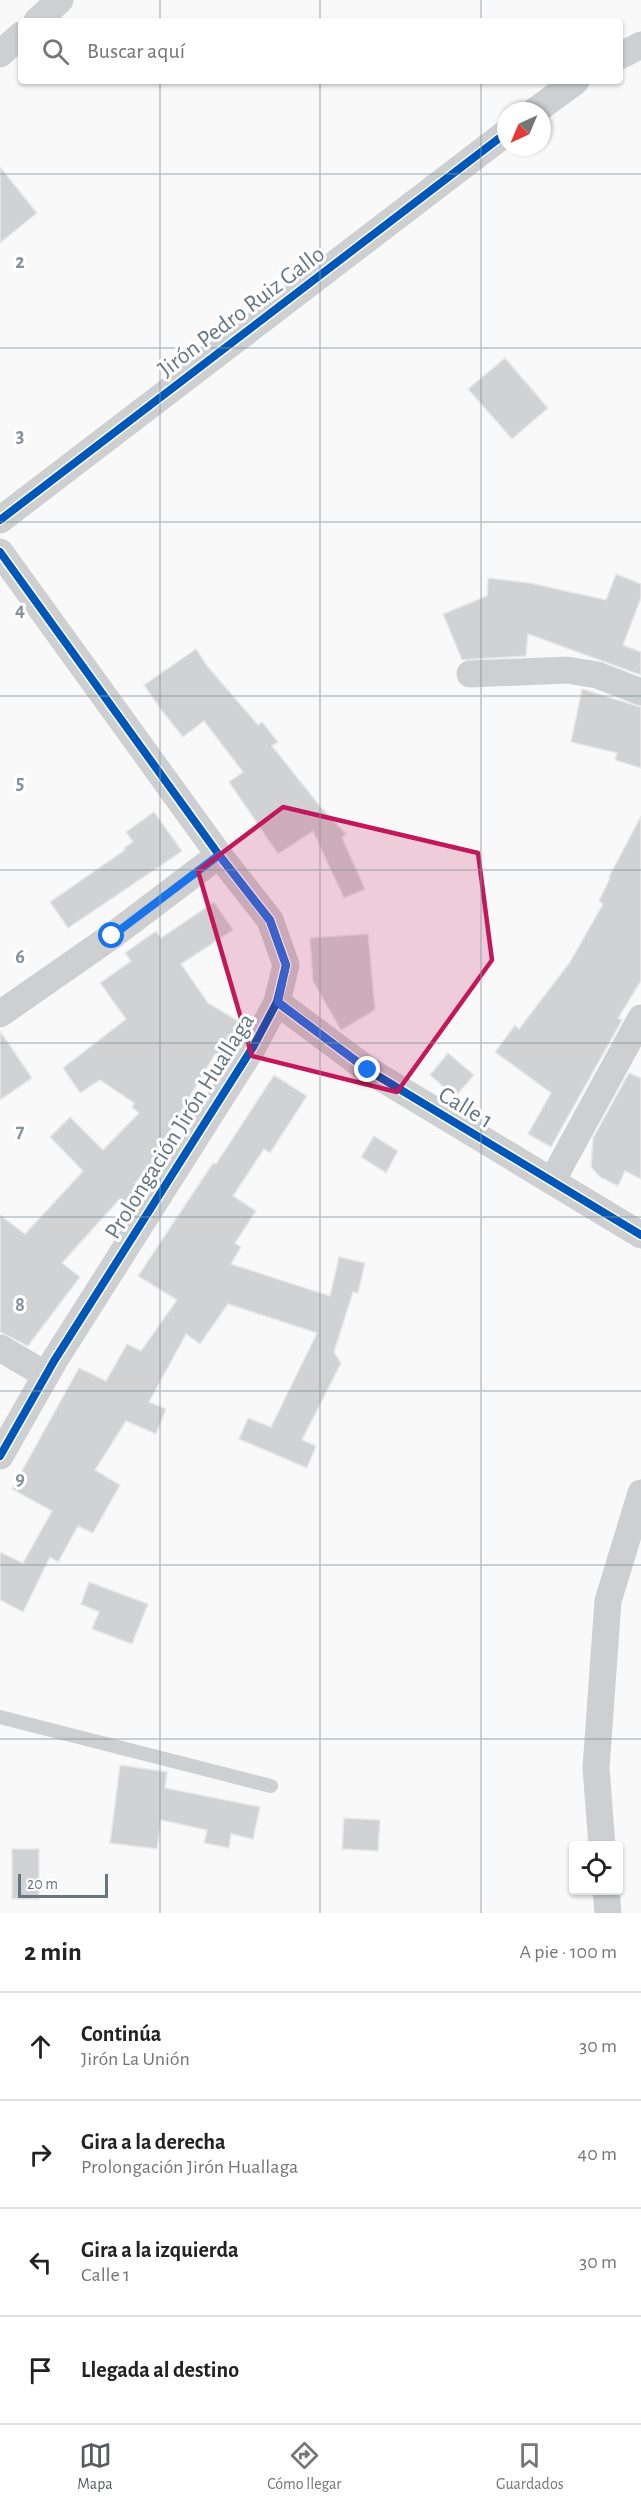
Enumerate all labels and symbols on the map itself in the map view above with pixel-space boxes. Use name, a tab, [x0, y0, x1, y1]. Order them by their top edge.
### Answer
north arrow	[497, 102, 551, 156]
street label: Jirón Pedro Ruiz Gallo	[154, 242, 329, 382]
text: 2	[15, 252, 25, 272]
text: 3	[16, 426, 24, 446]
text: 4	[15, 600, 25, 620]
text: 5	[16, 773, 24, 793]
route start	[98, 922, 124, 948]
text: 6	[15, 947, 25, 967]
street label: Prolongación Jirón Huallaga	[101, 1010, 259, 1243]
route end	[354, 1056, 380, 1082]
street label: Calle 1	[434, 1082, 497, 1133]
text: 7	[16, 1121, 25, 1141]
text: 8	[15, 1295, 25, 1315]
text: 9	[15, 1469, 25, 1489]
scale bar	[18, 1871, 108, 1898]

